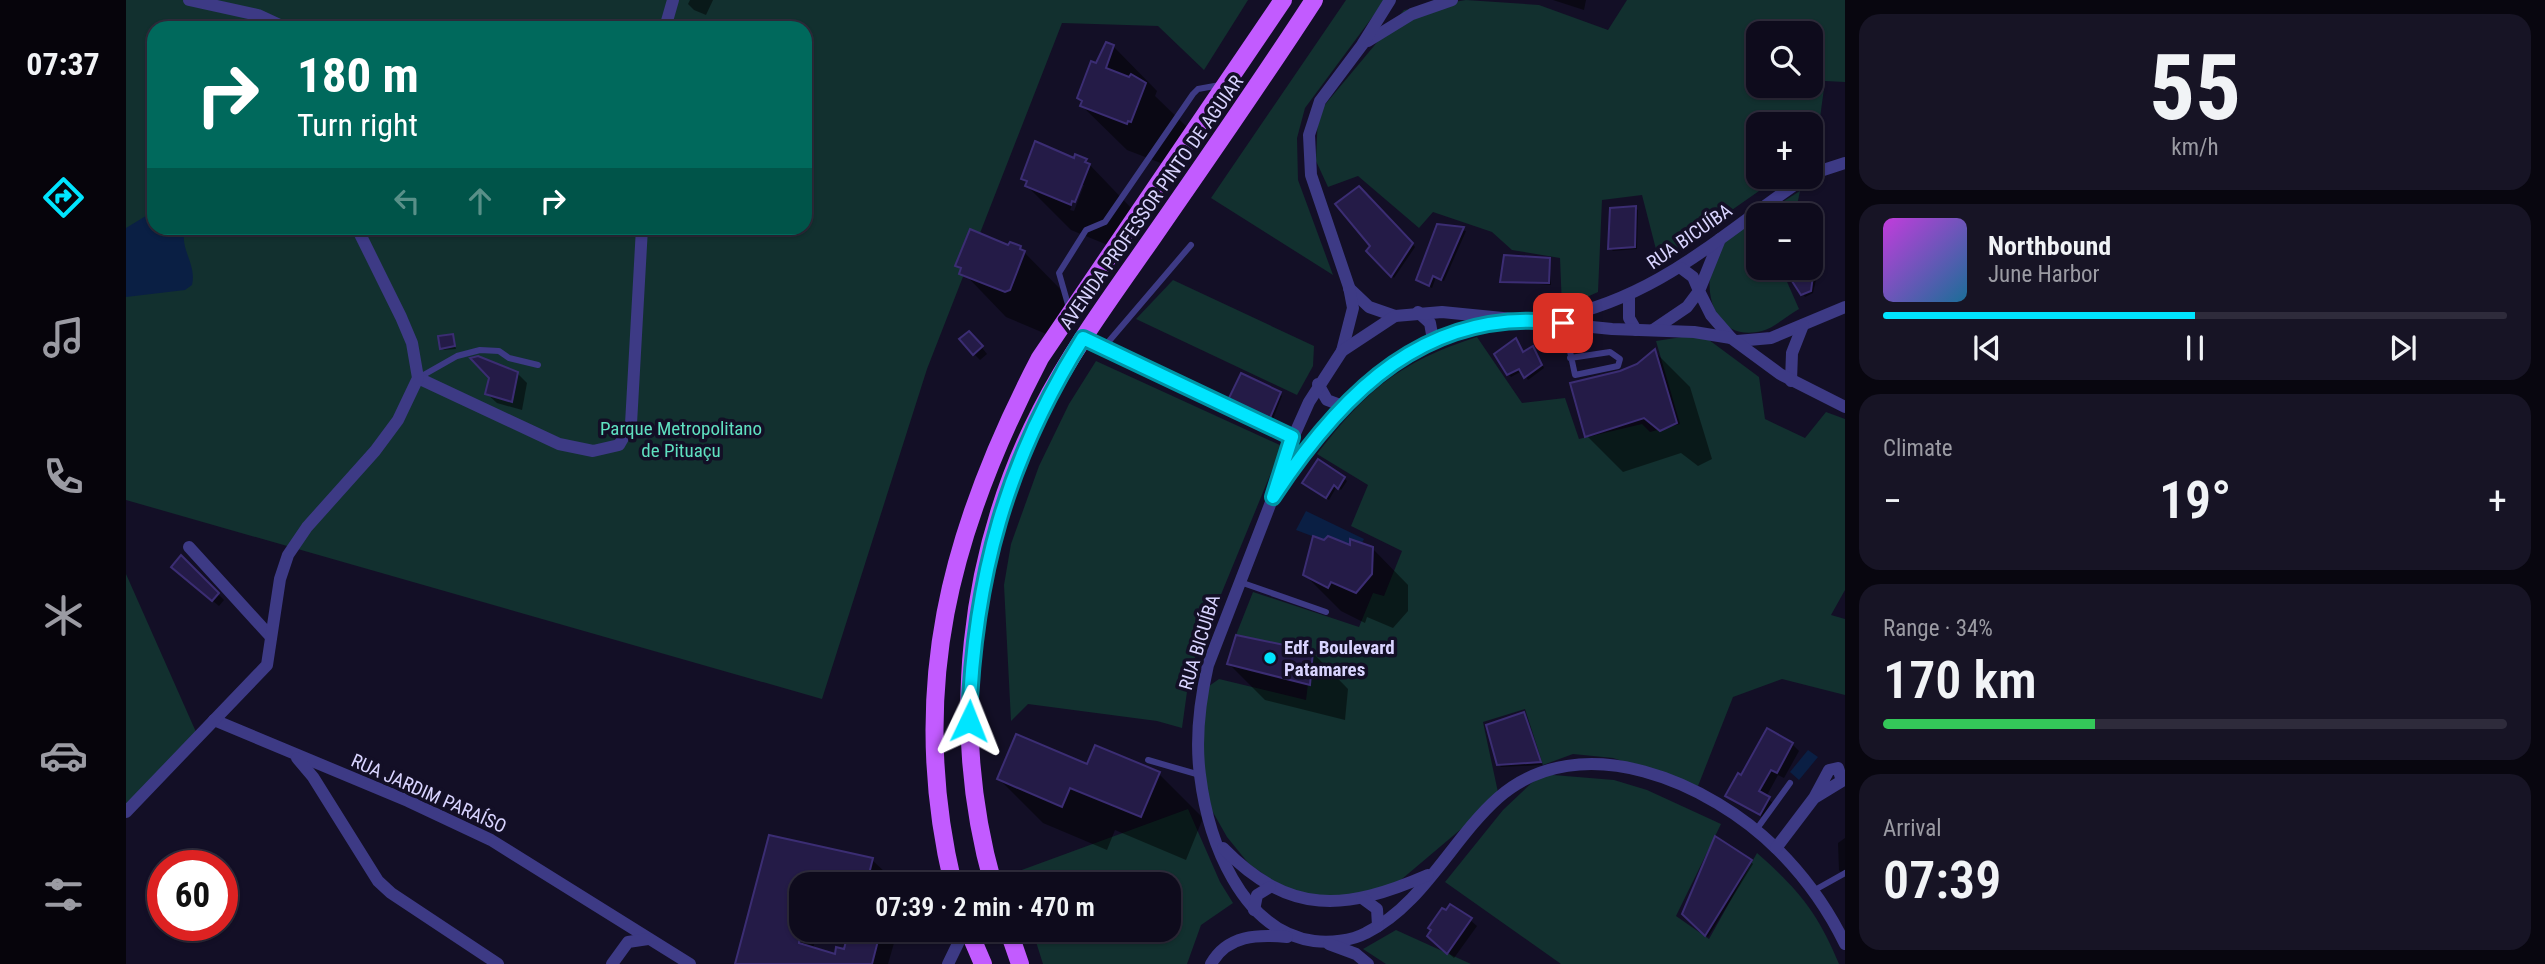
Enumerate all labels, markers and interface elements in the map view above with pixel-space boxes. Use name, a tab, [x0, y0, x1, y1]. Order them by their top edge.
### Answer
map controls	[1746, 21, 1823, 280]
button: search	[1746, 21, 1823, 98]
text: 55	[2149, 35, 2241, 141]
text: 07:37	[26, 45, 100, 83]
text: 180 m	[297, 47, 419, 104]
icon: right	[182, 49, 273, 140]
street label: AVENIDA PROFESSOR PINTO DE AGUIAR	[1055, 71, 1248, 334]
text: Turn right	[297, 106, 418, 144]
button: +	[1746, 112, 1823, 189]
text: km/h	[2171, 134, 2219, 161]
icon: directions	[39, 173, 88, 222]
icon: left	[388, 182, 426, 220]
icon: ahead	[461, 182, 499, 220]
icon: right	[534, 182, 572, 220]
street label: RUA BICUÍBA	[1642, 199, 1736, 274]
button: −	[1746, 203, 1823, 280]
text: Northbound	[1988, 231, 2111, 261]
text: June Harbor	[1988, 261, 2100, 288]
pin	[1533, 293, 1593, 353]
icon: arrive	[1544, 304, 1582, 342]
icon: music	[39, 313, 88, 362]
icon: previous	[1968, 329, 2006, 367]
icon: pause	[2176, 329, 2214, 367]
icon: next	[2384, 329, 2422, 367]
park label: Parque Metropolitano de Pituaçu	[600, 417, 762, 462]
text: Climate	[1883, 435, 1953, 462]
icon: phone	[39, 452, 88, 501]
text: 19°	[2159, 470, 2231, 531]
text: −	[1883, 479, 1902, 523]
text: +	[2488, 479, 2507, 523]
icon: climate	[39, 591, 88, 640]
street label: RUA BICUÍBA	[1174, 592, 1225, 693]
text: Range · 34%	[1883, 615, 1993, 642]
place label: Edf. Boulevard Patamares	[1284, 636, 1395, 681]
marker: Edf. Boulevard Patamares	[1262, 650, 1278, 666]
text: 170 km	[1883, 650, 2037, 711]
position arrow	[932, 684, 1006, 758]
icon: car	[39, 731, 88, 780]
street label: RUA JARDIM PARAÍSO	[348, 749, 510, 838]
text: Arrival	[1883, 815, 1942, 842]
speed limit sign: 60	[147, 850, 238, 941]
text: 07:39	[1883, 850, 2001, 911]
icon: filters	[39, 870, 88, 919]
text: 07:39 · 2 min · 470 m	[875, 892, 1095, 922]

